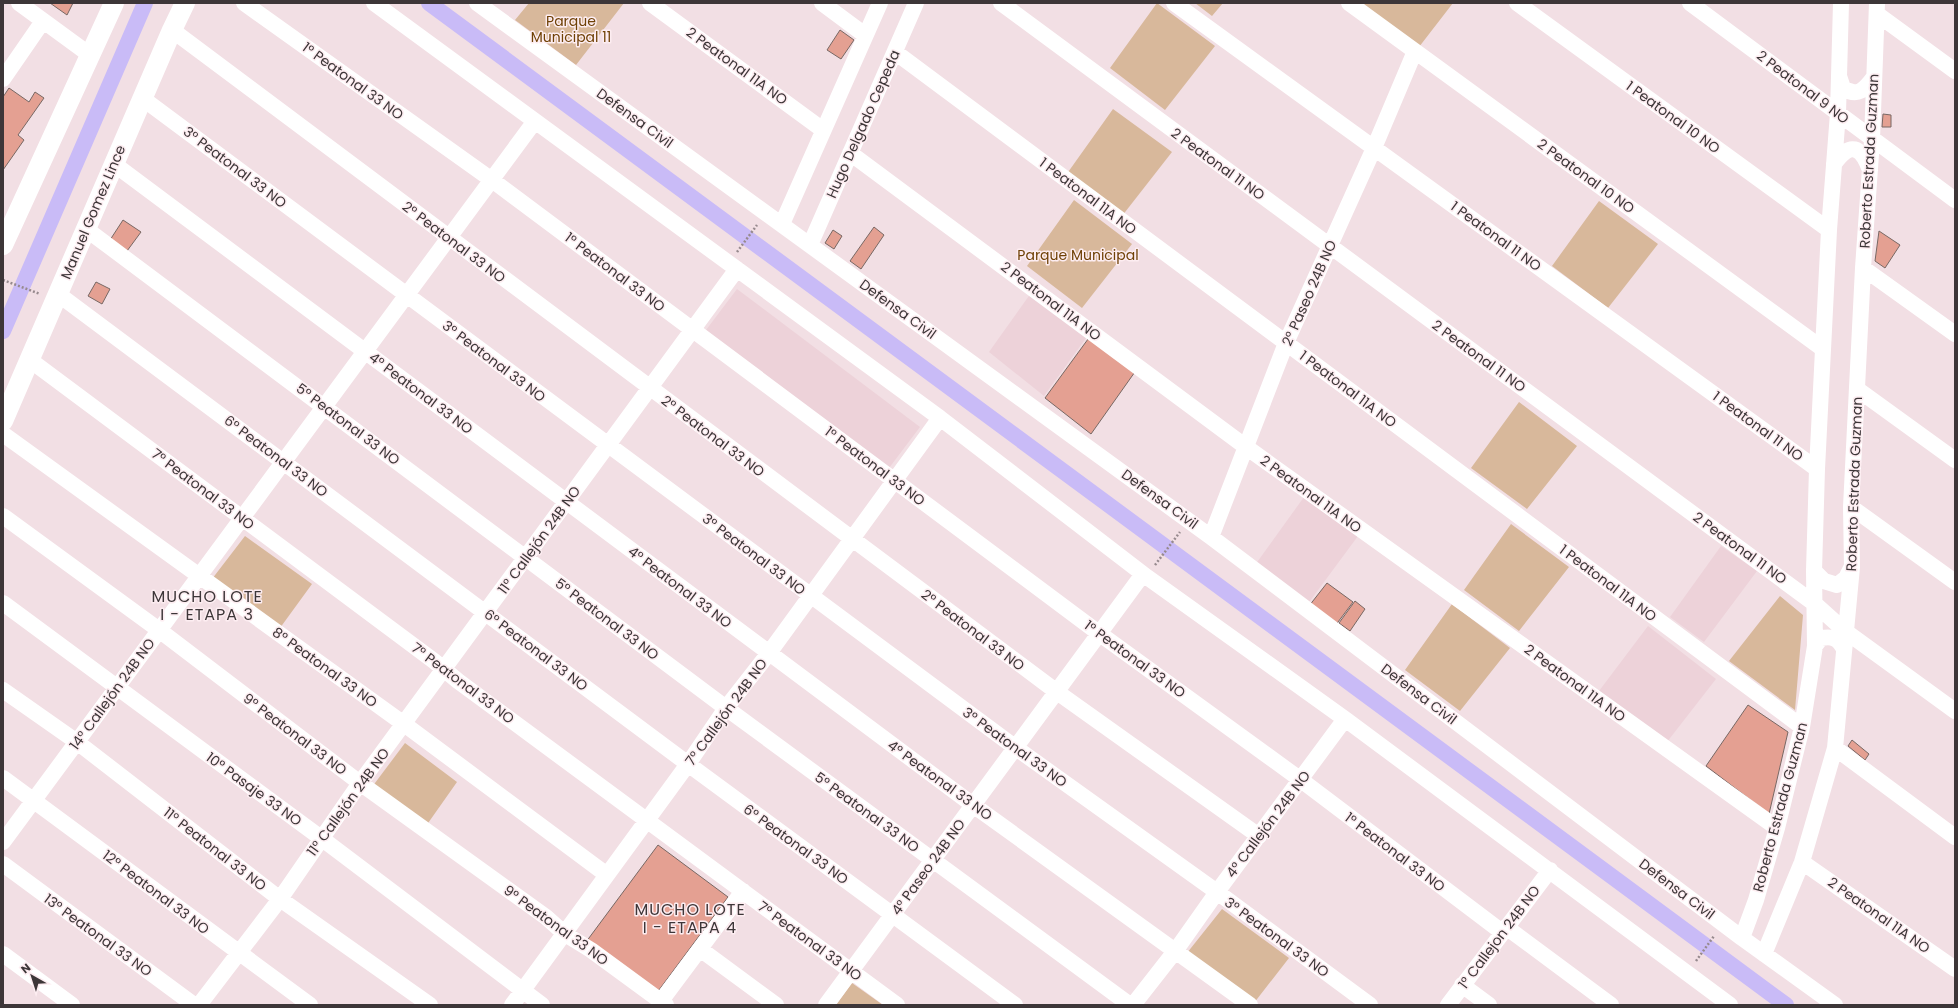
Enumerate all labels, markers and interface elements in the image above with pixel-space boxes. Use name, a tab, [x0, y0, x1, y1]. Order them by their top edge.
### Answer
park label: Parque Municipal 11	[531, 11, 611, 47]
street label: 2 Peatonal 11A NO	[682, 22, 792, 110]
street label: 1° Peatonal 33 NO	[298, 37, 408, 125]
street label: 2 Peatonal 9 NO	[1753, 46, 1853, 128]
street label: Hugo Delgado Cepeda	[821, 47, 905, 201]
street label: Roberto Estrada Guzman	[1854, 73, 1884, 249]
street label: 1 Peatonal 10 NO	[1622, 76, 1724, 158]
street label: Defensa Civil	[593, 83, 677, 153]
street label: 3° Peatonal 33 NO	[179, 121, 291, 213]
street label: 2 Peatonal 11 NO	[1167, 123, 1269, 205]
street label: 2 Peatonal 10 NO	[1533, 134, 1639, 218]
street label: Manuel Gomez Lince	[56, 142, 130, 282]
street label: 1 Peatonal 11A NO	[1035, 153, 1141, 239]
street label: 1 Peatonal 11 NO	[1447, 196, 1545, 276]
street label: 2° Peatonal 33 NO	[398, 197, 510, 287]
street label: 1° Peatonal 33 NO	[561, 228, 669, 316]
street label: 2° Paseo 24B NO	[1277, 237, 1341, 349]
park label: Parque Municipal	[1017, 245, 1139, 265]
street label: 2 Peatonal 11A NO	[997, 257, 1105, 345]
street label: Defensa Civil	[856, 274, 940, 344]
street label: 3° Peatonal 33 NO	[438, 315, 550, 407]
street label: 2 Peatonal 11 NO	[1428, 315, 1530, 397]
street label: 1 Peatonal 11A NO	[1295, 346, 1401, 432]
street label: 4° Peatonal 33 NO	[365, 347, 477, 439]
street label: 5° Peatonal 33 NO	[292, 378, 404, 470]
street label: 1 Peatonal 11 NO	[1709, 386, 1807, 466]
street label: 2° Peatonal 33 NO	[657, 391, 769, 481]
street label: Roberto Estrada Guzman	[1841, 396, 1867, 572]
street label: 6° Peatonal 33 NO	[220, 410, 332, 502]
street label: 1° Peatonal 33 NO	[821, 422, 929, 510]
street label: 7° Peatonal 33 NO	[147, 444, 259, 534]
street label: 2 Peatonal 11A NO	[1256, 450, 1366, 538]
street label: Defensa Civil	[1118, 464, 1202, 534]
street label: 11° Callejón 24B NO	[493, 482, 585, 598]
street label: 2 Peatonal 11 NO	[1689, 507, 1791, 589]
street label: 3° Peatonal 33 NO	[698, 508, 810, 600]
street label: 1 Peatonal 11A NO	[1555, 540, 1661, 626]
street label: 4° Peatonal 33 NO	[624, 541, 736, 633]
street label: 5° Peatonal 33 NO	[551, 573, 663, 665]
district label: MUCHO LOTE I - ETAPA 3	[151, 585, 263, 626]
street label: 2° Peatonal 33 NO	[917, 585, 1029, 675]
street label: 6° Peatonal 33 NO	[480, 604, 592, 696]
street label: 1° Peatonal 33 NO	[1080, 615, 1190, 703]
street label: 8° Peatonal 33 NO	[268, 622, 382, 712]
street label: 14° Callejón 24B NO	[65, 634, 159, 754]
street label: 7° Peatonal 33 NO	[407, 638, 519, 728]
street label: 2 Peatonal 11A NO	[1520, 639, 1630, 727]
street label: 7° Callejón 24B NO	[680, 654, 772, 770]
street label: Defensa Civil	[1377, 659, 1461, 729]
street label: 9° Peatonal 33 NO	[239, 688, 351, 780]
street label: 3° Peatonal 33 NO	[959, 702, 1071, 792]
street label: Roberto Estrada Guzman	[1748, 720, 1812, 894]
street label: 4° Peatonal 33 NO	[883, 735, 997, 825]
street label: 11° Callejón 24B NO	[302, 744, 394, 860]
street label: 10° Pasaje 33 NO	[202, 747, 306, 831]
street label: 4° Callejón 24B NO	[1221, 766, 1315, 882]
street label: 5° Peatonal 33 NO	[810, 767, 924, 857]
street label: 6° Peatonal 33 NO	[739, 799, 853, 889]
street label: 11° Peatonal 33 NO	[159, 803, 271, 895]
street label: 1° Peatonal 33 NO	[1341, 808, 1449, 896]
street label: 4° Paseo 24B NO	[886, 815, 970, 919]
street label: 12° Peatonal 33 NO	[98, 845, 214, 939]
street label: Defensa Civil	[1635, 854, 1719, 924]
street label: 2 Peatonal 11A NO	[1824, 872, 1934, 958]
street label: 9° Peatonal 33 NO	[499, 880, 613, 970]
street label: 1° Callejon 24B NO	[1453, 881, 1545, 993]
street label: 13° Peatonal 33 NO	[40, 889, 156, 981]
street label: 3° Peatonal 33 NO	[1221, 892, 1333, 982]
street label: 7° Peatonal 33 NO	[754, 896, 866, 986]
district label: MUCHO LOTE I - ETAPA 4	[634, 898, 746, 939]
north arrow	[12, 956, 52, 996]
text: N	[17, 959, 34, 977]

